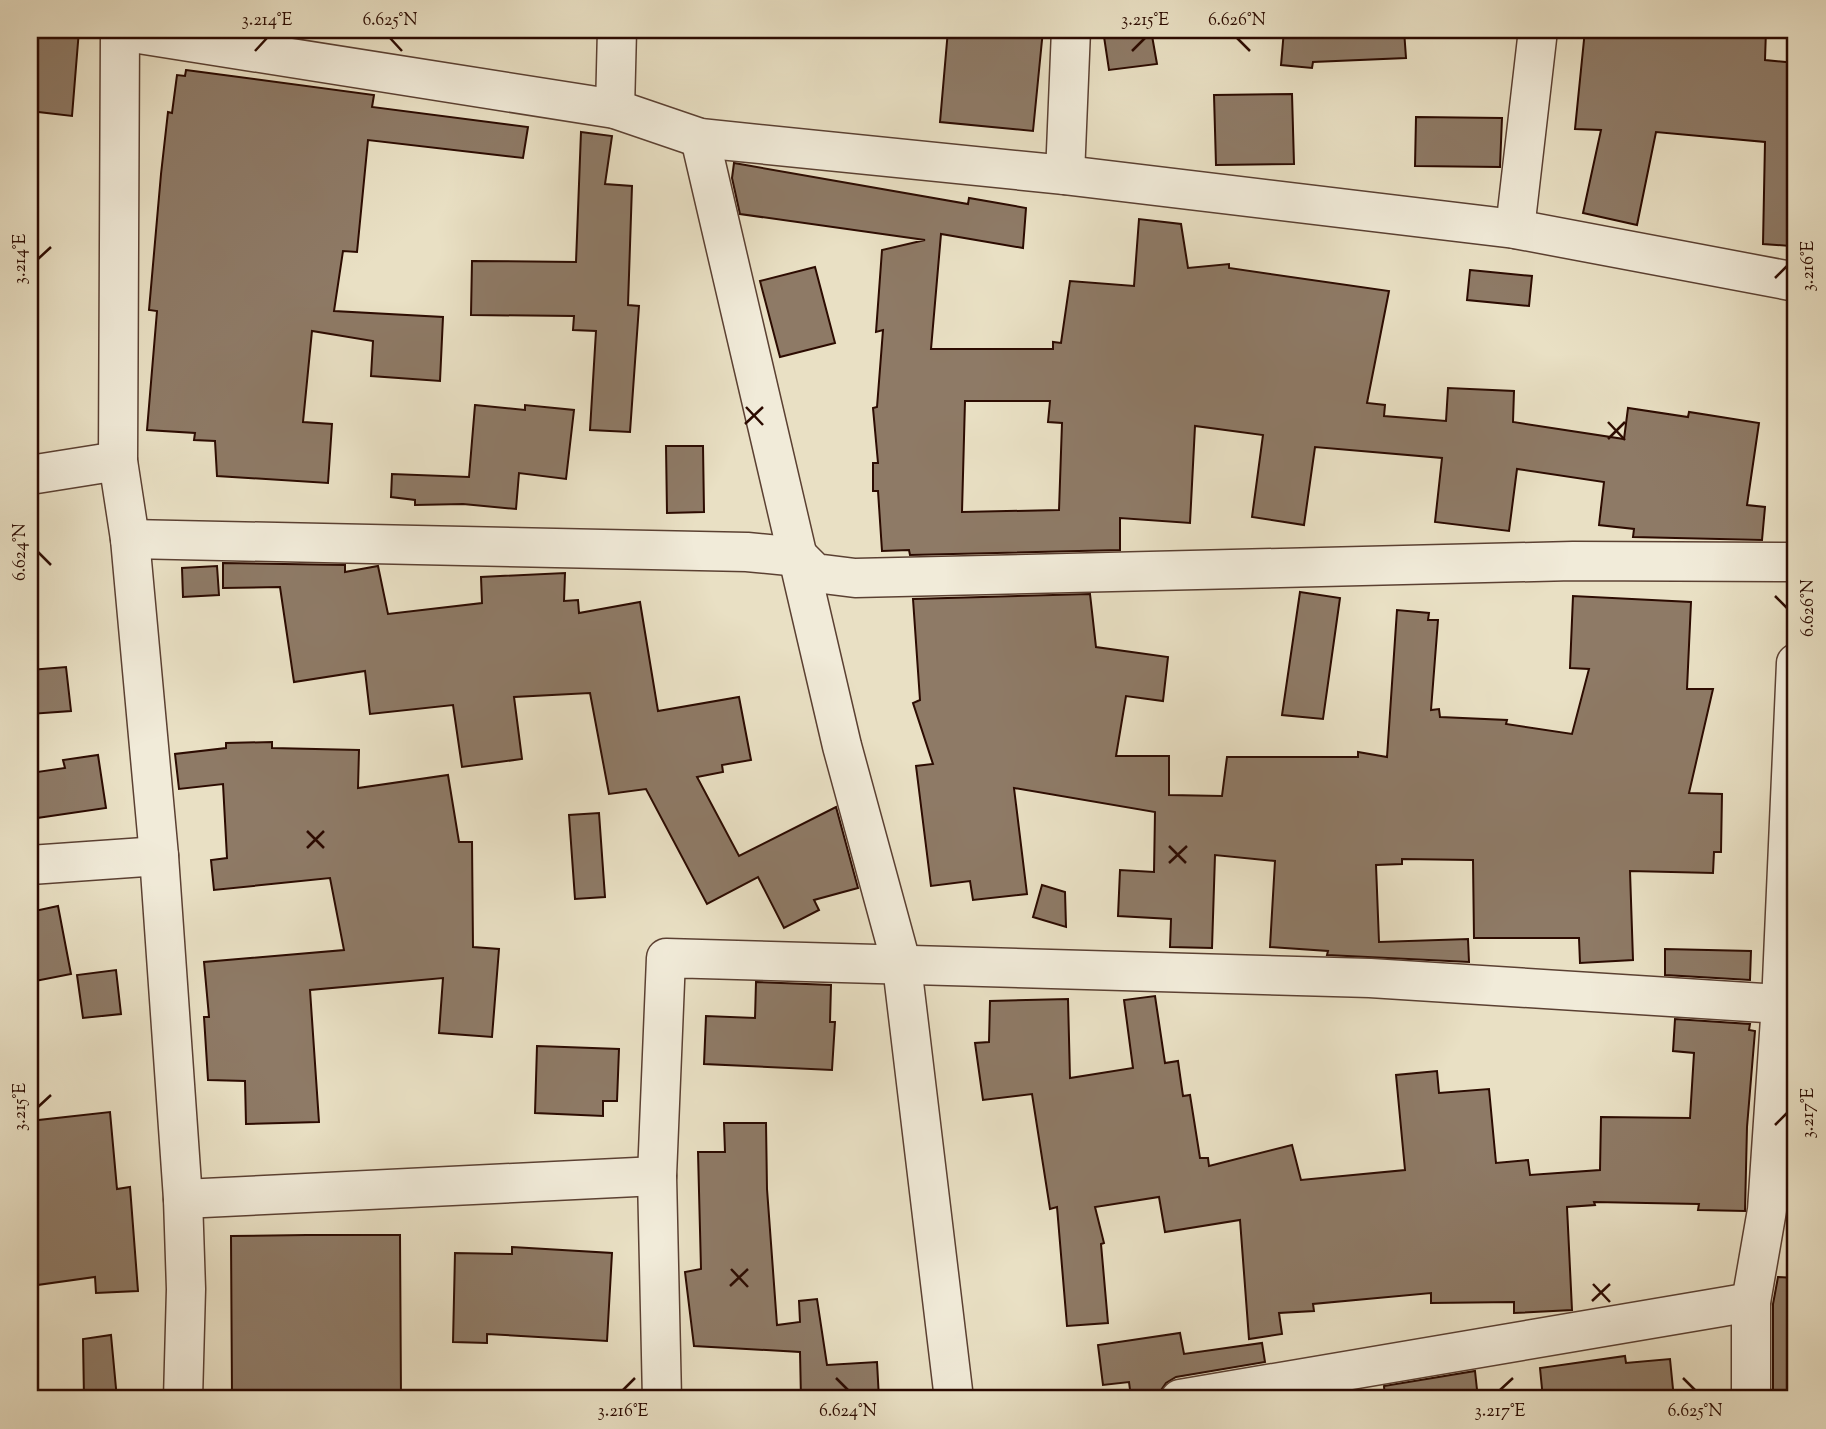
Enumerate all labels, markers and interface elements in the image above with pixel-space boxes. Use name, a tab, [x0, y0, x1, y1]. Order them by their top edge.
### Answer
text: 3.214°E	[242, 8, 293, 34]
text: 6.625°N	[362, 8, 418, 34]
text: 3.215°E	[1121, 8, 1169, 34]
text: 6.626°N	[1208, 8, 1266, 34]
text: 3.214°E	[8, 233, 34, 284]
text: 3.216°E	[1796, 240, 1822, 291]
text: 6.624°N	[8, 523, 34, 581]
text: 6.626°N	[1796, 579, 1822, 637]
text: 3.215°E	[8, 1083, 34, 1131]
text: 3.217°E	[1796, 1087, 1822, 1138]
text: 3.216°E	[598, 1399, 649, 1425]
text: 6.624°N	[819, 1399, 877, 1425]
text: 3.217°E	[1475, 1399, 1526, 1425]
text: 6.625°N	[1667, 1399, 1723, 1425]

